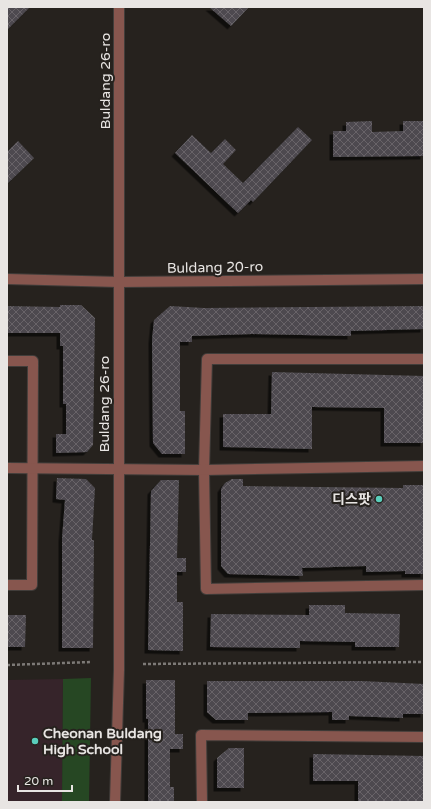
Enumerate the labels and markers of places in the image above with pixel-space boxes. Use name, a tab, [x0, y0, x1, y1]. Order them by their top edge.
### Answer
place label: 디스팟	[332, 491, 371, 508]
marker: 디스팟	[374, 494, 384, 504]
place label: Cheonan Buldang High School	[43, 725, 162, 758]
marker: Cheonan Buldang High School	[30, 736, 40, 746]

